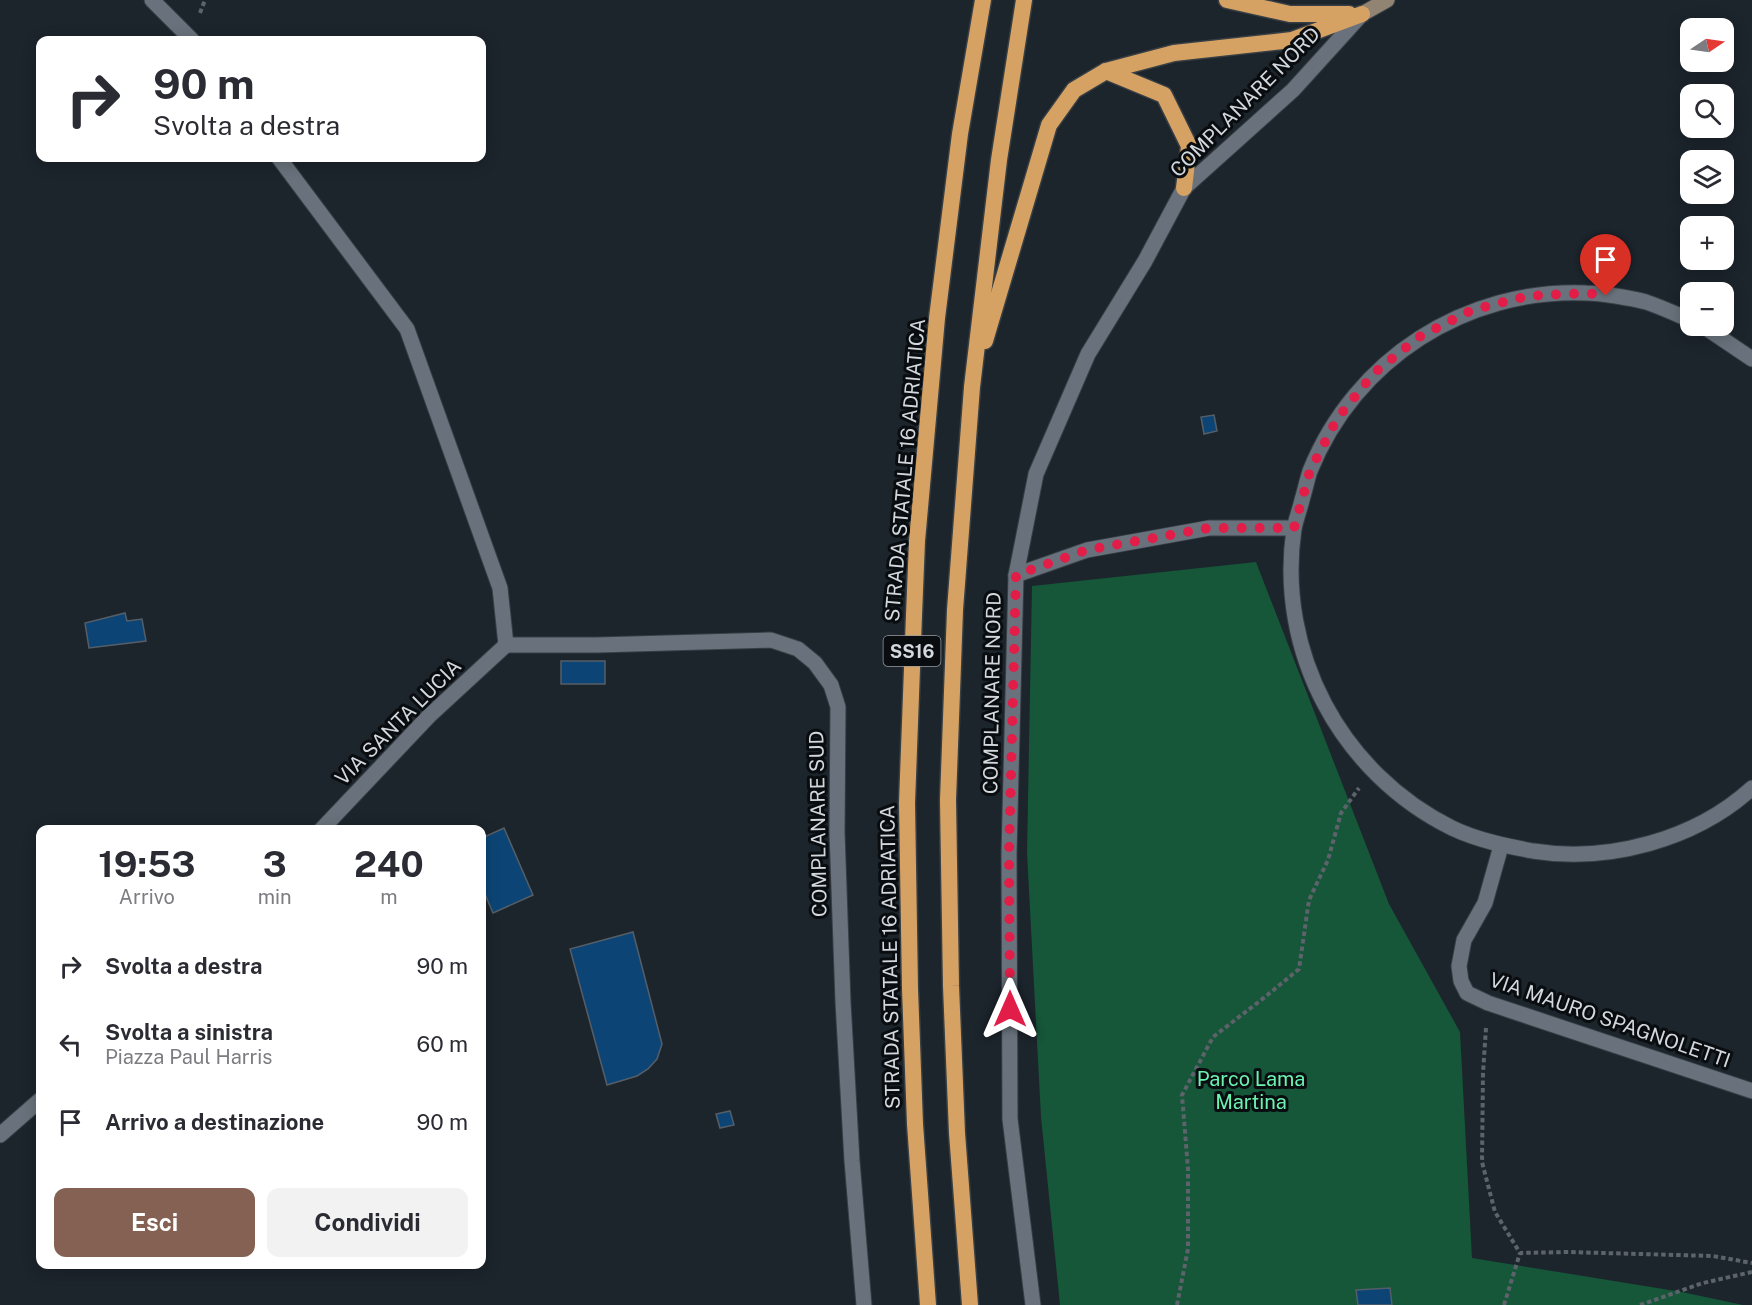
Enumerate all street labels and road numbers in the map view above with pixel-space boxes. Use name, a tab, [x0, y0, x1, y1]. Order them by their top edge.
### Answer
street label: COMPLANARE NORD	[1165, 22, 1325, 182]
street label: STRADA STATALE 16 ADRIATICA	[880, 317, 930, 623]
street label: COMPLANARE NORD	[978, 592, 1006, 794]
road number: SS16	[884, 636, 940, 666]
street label: VIA SANTA LUCIA	[330, 654, 466, 790]
street label: COMPLANARE SUD	[804, 731, 832, 917]
street label: STRADA STATALE 16 ADRIATICA	[875, 805, 905, 1109]
street label: VIA MAURO SPAGNOLETTI	[1486, 967, 1734, 1073]

